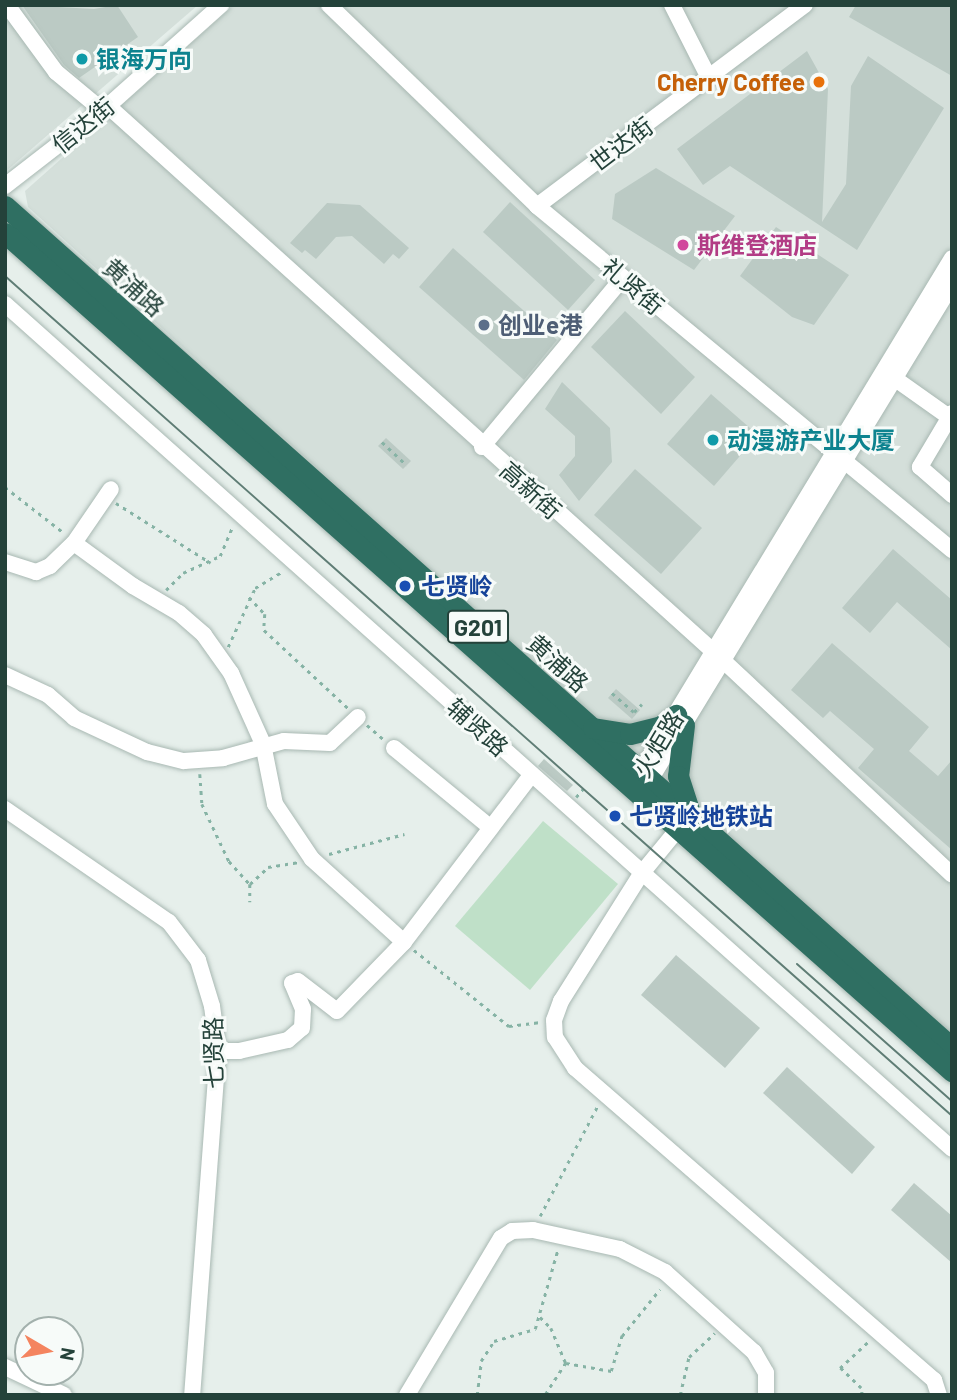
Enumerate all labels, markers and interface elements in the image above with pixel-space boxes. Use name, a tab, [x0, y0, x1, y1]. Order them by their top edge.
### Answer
place label: 银海万向	[96, 45, 192, 73]
marker: 银海万向	[74, 51, 90, 67]
place label: Cherry Coffee	[657, 68, 805, 96]
marker: Cherry Coffee	[811, 74, 827, 90]
street label: 信达街	[46, 91, 120, 159]
street label: 世达街	[584, 111, 658, 177]
place label: 斯维登酒店	[697, 231, 817, 259]
marker: 斯维登酒店	[675, 237, 691, 253]
street label: 黄浦路	[98, 252, 170, 322]
street label: 礼贤街	[596, 252, 670, 320]
place label: 创业e港	[498, 311, 583, 339]
marker: 创业e港	[476, 317, 492, 333]
place label: 动漫游产业大厦	[727, 426, 895, 454]
marker: 动漫游产业大厦	[705, 432, 721, 448]
street label: 高新街	[495, 455, 567, 525]
place label: 七贤岭	[421, 572, 493, 600]
marker: 七贤岭	[395, 576, 415, 596]
road number: G201	[447, 608, 510, 646]
street label: 黄浦路	[522, 628, 594, 698]
street label: 辅贤路	[442, 692, 514, 762]
street label: 火炬路	[627, 706, 689, 782]
place label: 七贤岭地铁站	[629, 802, 773, 830]
marker: 七贤岭地铁站	[607, 808, 623, 824]
street label: 七贤路	[198, 1017, 228, 1089]
north arrow	[14, 1316, 84, 1386]
text: N	[56, 1346, 81, 1363]

